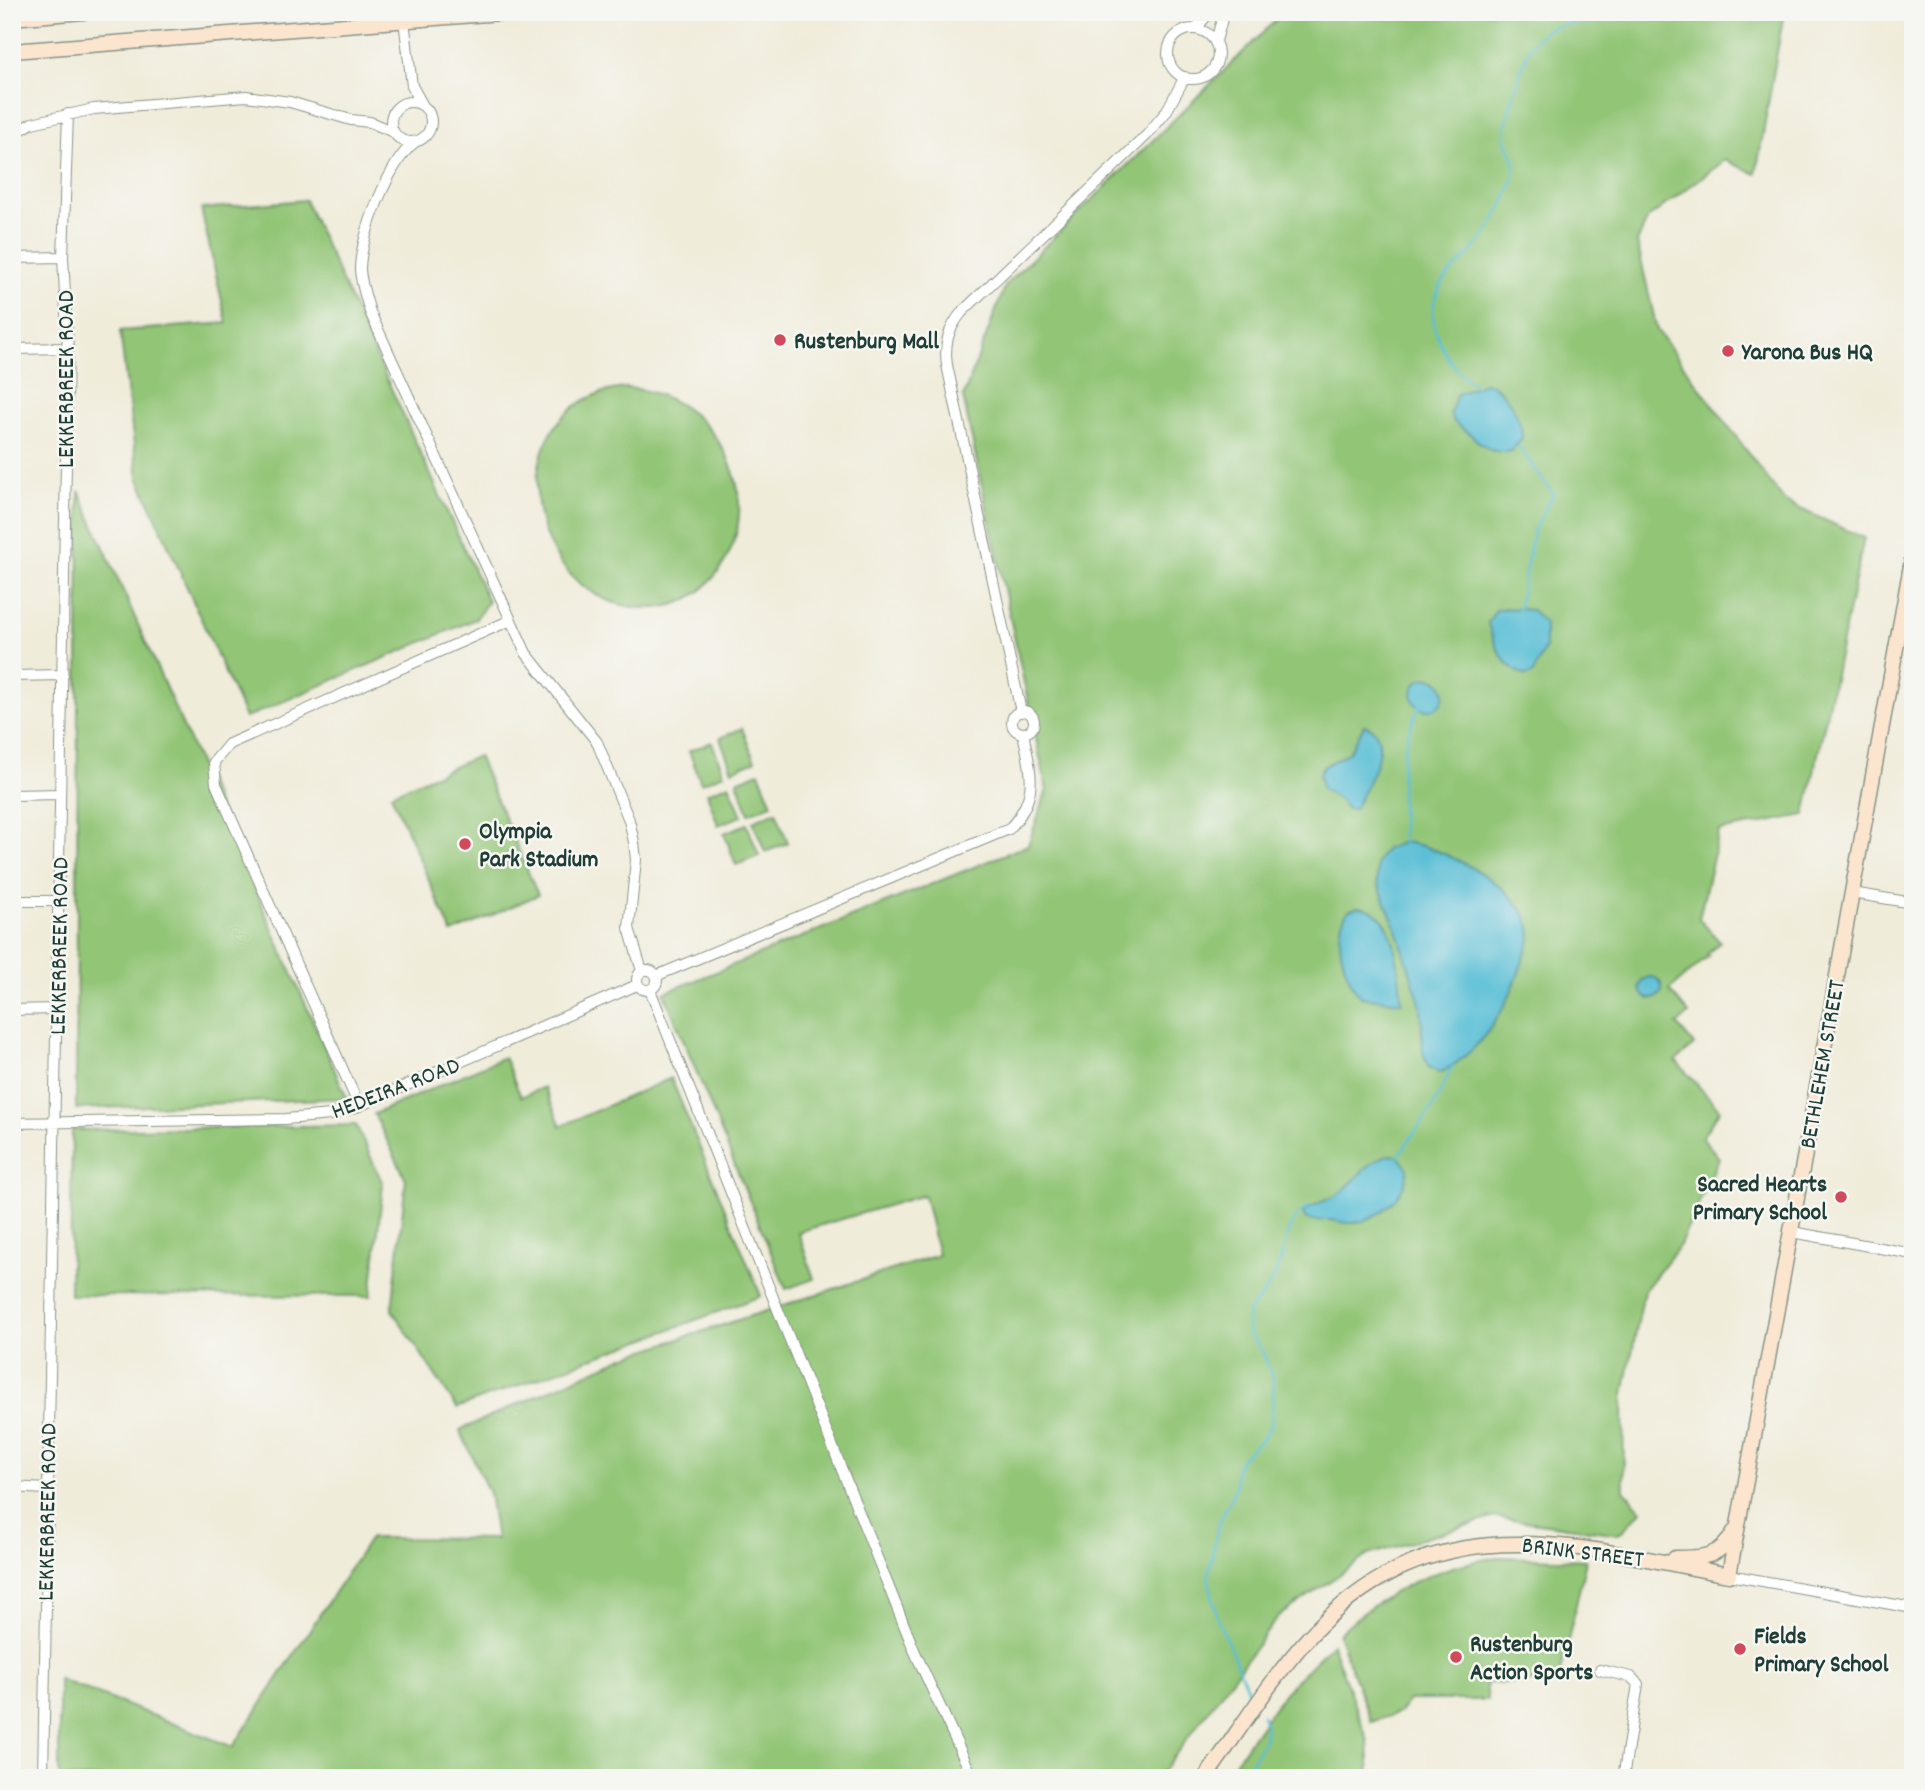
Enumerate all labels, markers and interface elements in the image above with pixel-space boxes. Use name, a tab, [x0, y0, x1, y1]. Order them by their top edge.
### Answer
street label: LEKKERBREEK ROAD	[51, 290, 85, 468]
place label: Rustenburg Mall	[794, 326, 939, 360]
marker: Rustenburg Mall	[772, 332, 788, 348]
place label: Yarona Bus HQ	[1741, 337, 1873, 371]
marker: Yarona Bus HQ	[1720, 343, 1736, 359]
place label: Olympia Park Stadium	[479, 816, 599, 878]
marker: Olympia Park Stadium	[457, 836, 473, 852]
street label: LEKKERBREEK ROAD	[42, 857, 80, 1035]
street label: BETHLEHEM STREET	[1792, 977, 1856, 1152]
street label: HEDEIRA ROAD	[327, 1050, 465, 1130]
place label: Sacred Hearts Primary School	[1693, 1169, 1827, 1231]
marker: Sacred Hearts Primary School	[1833, 1189, 1849, 1205]
street label: LEKKERBREEK ROAD	[30, 1423, 68, 1601]
street label: BRINK STREET	[1520, 1530, 1646, 1578]
place label: Fields Primary School	[1754, 1621, 1889, 1683]
place label: Rustenburg Action Sports	[1470, 1629, 1593, 1691]
marker: Fields Primary School	[1732, 1641, 1748, 1657]
marker: Rustenburg Action Sports	[1448, 1649, 1464, 1665]

